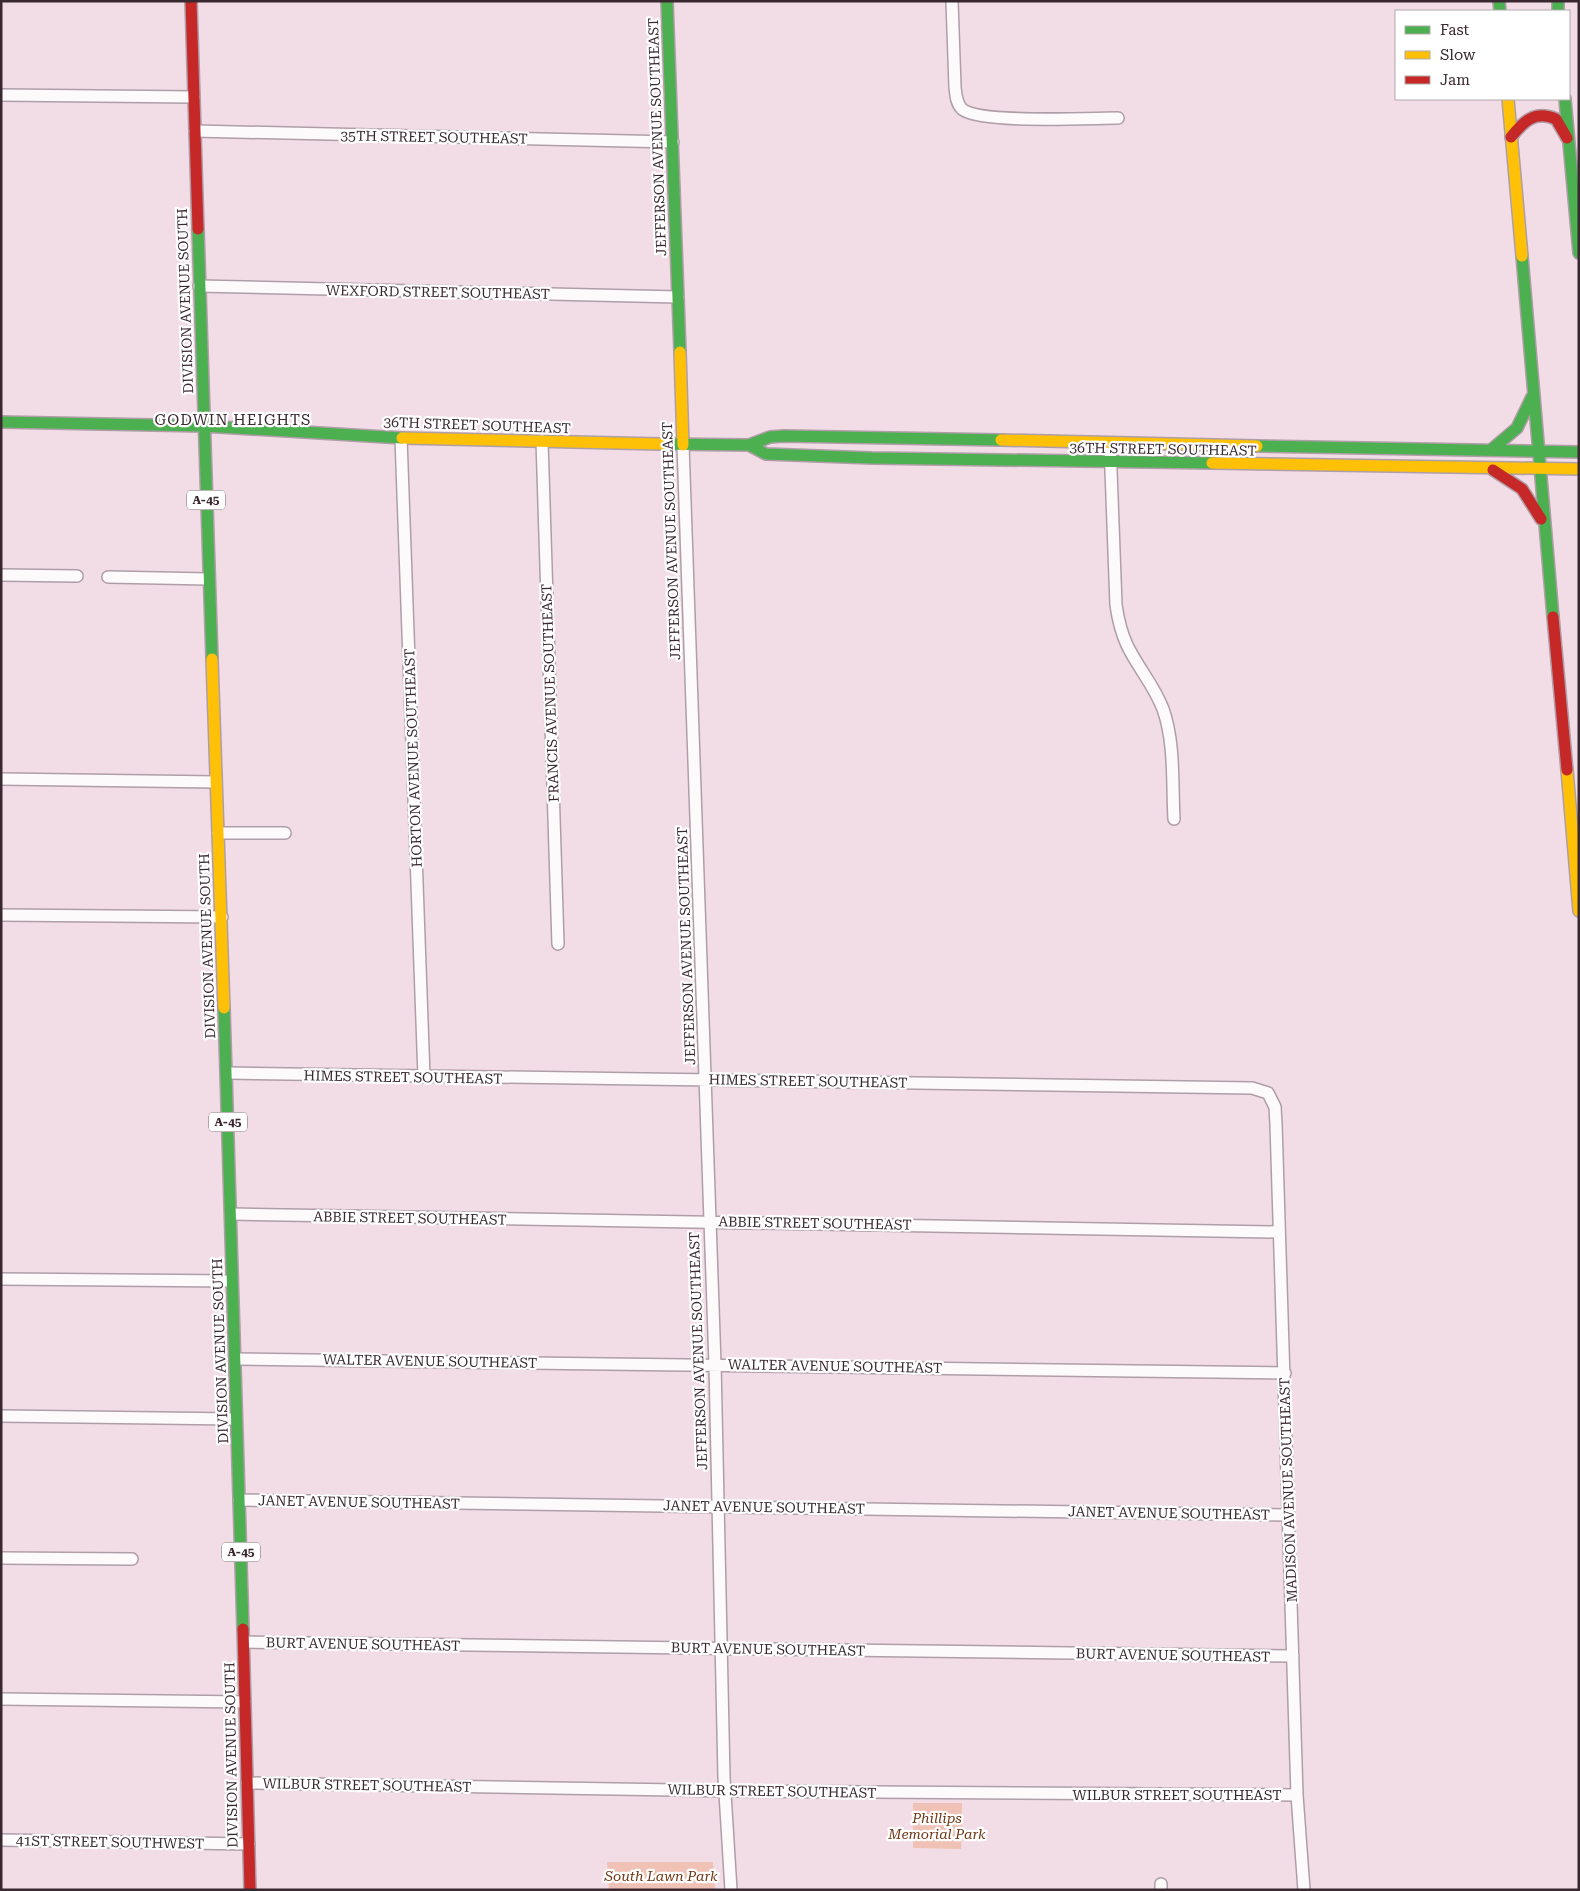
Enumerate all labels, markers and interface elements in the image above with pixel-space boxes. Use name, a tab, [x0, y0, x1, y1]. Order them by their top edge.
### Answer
legend	[1395, 10, 1570, 100]
street label: JEFFERSON AVENUE SOUTHEAST	[645, 18, 669, 256]
text: Fast	[1440, 21, 1470, 39]
text: Slow	[1440, 46, 1476, 64]
text: Jam	[1440, 71, 1470, 89]
street label: 35TH STREET SOUTHEAST	[340, 127, 528, 147]
street label: DIVISION AVENUE SOUTH	[174, 208, 196, 394]
street label: WEXFORD STREET SOUTHEAST	[326, 282, 550, 302]
district label: GODWIN HEIGHTS	[155, 411, 311, 429]
street label: 36TH STREET SOUTHEAST	[383, 414, 571, 436]
street label: JEFFERSON AVENUE SOUTHEAST	[659, 422, 683, 660]
street label: 36TH STREET SOUTHEAST	[1069, 439, 1257, 459]
road number: A-45	[187, 490, 225, 510]
street label: FRANCIS AVENUE SOUTHEAST	[538, 584, 562, 802]
street label: HORTON AVENUE SOUTHEAST	[401, 648, 425, 868]
street label: JEFFERSON AVENUE SOUTHEAST	[674, 827, 698, 1065]
street label: DIVISION AVENUE SOUTH	[196, 853, 218, 1039]
street label: HIMES STREET SOUTHEAST	[303, 1067, 503, 1087]
street label: HIMES STREET SOUTHEAST	[708, 1071, 908, 1091]
road number: A-45	[209, 1112, 247, 1132]
street label: ABBIE STREET SOUTHEAST	[313, 1208, 507, 1228]
street label: ABBIE STREET SOUTHEAST	[718, 1213, 912, 1233]
street label: JEFFERSON AVENUE SOUTHEAST	[686, 1232, 710, 1470]
street label: DIVISION AVENUE SOUTH	[209, 1258, 231, 1444]
street label: WALTER AVENUE SOUTHEAST	[323, 1351, 537, 1371]
street label: WALTER AVENUE SOUTHEAST	[728, 1356, 942, 1376]
street label: MADISON AVENUE SOUTHEAST	[1276, 1377, 1300, 1603]
street label: JANET AVENUE SOUTHEAST	[258, 1492, 460, 1512]
street label: JANET AVENUE SOUTHEAST	[663, 1497, 865, 1517]
street label: JANET AVENUE SOUTHEAST	[1068, 1503, 1270, 1523]
road number: A-45	[222, 1542, 260, 1561]
street label: BURT AVENUE SOUTHEAST	[266, 1634, 460, 1654]
street label: BURT AVENUE SOUTHEAST	[671, 1639, 865, 1659]
street label: BURT AVENUE SOUTHEAST	[1076, 1645, 1270, 1665]
street label: DIVISION AVENUE SOUTH	[221, 1662, 241, 1848]
street label: WILBUR STREET SOUTHEAST	[262, 1775, 472, 1795]
street label: WILBUR STREET SOUTHEAST	[667, 1781, 877, 1801]
street label: WILBUR STREET SOUTHEAST	[1072, 1787, 1282, 1803]
park label: Phillips Memorial Park	[887, 1810, 986, 1842]
street label: 41ST STREET SOUTHWEST	[16, 1832, 204, 1852]
park label: South Lawn Park	[603, 1868, 718, 1884]

